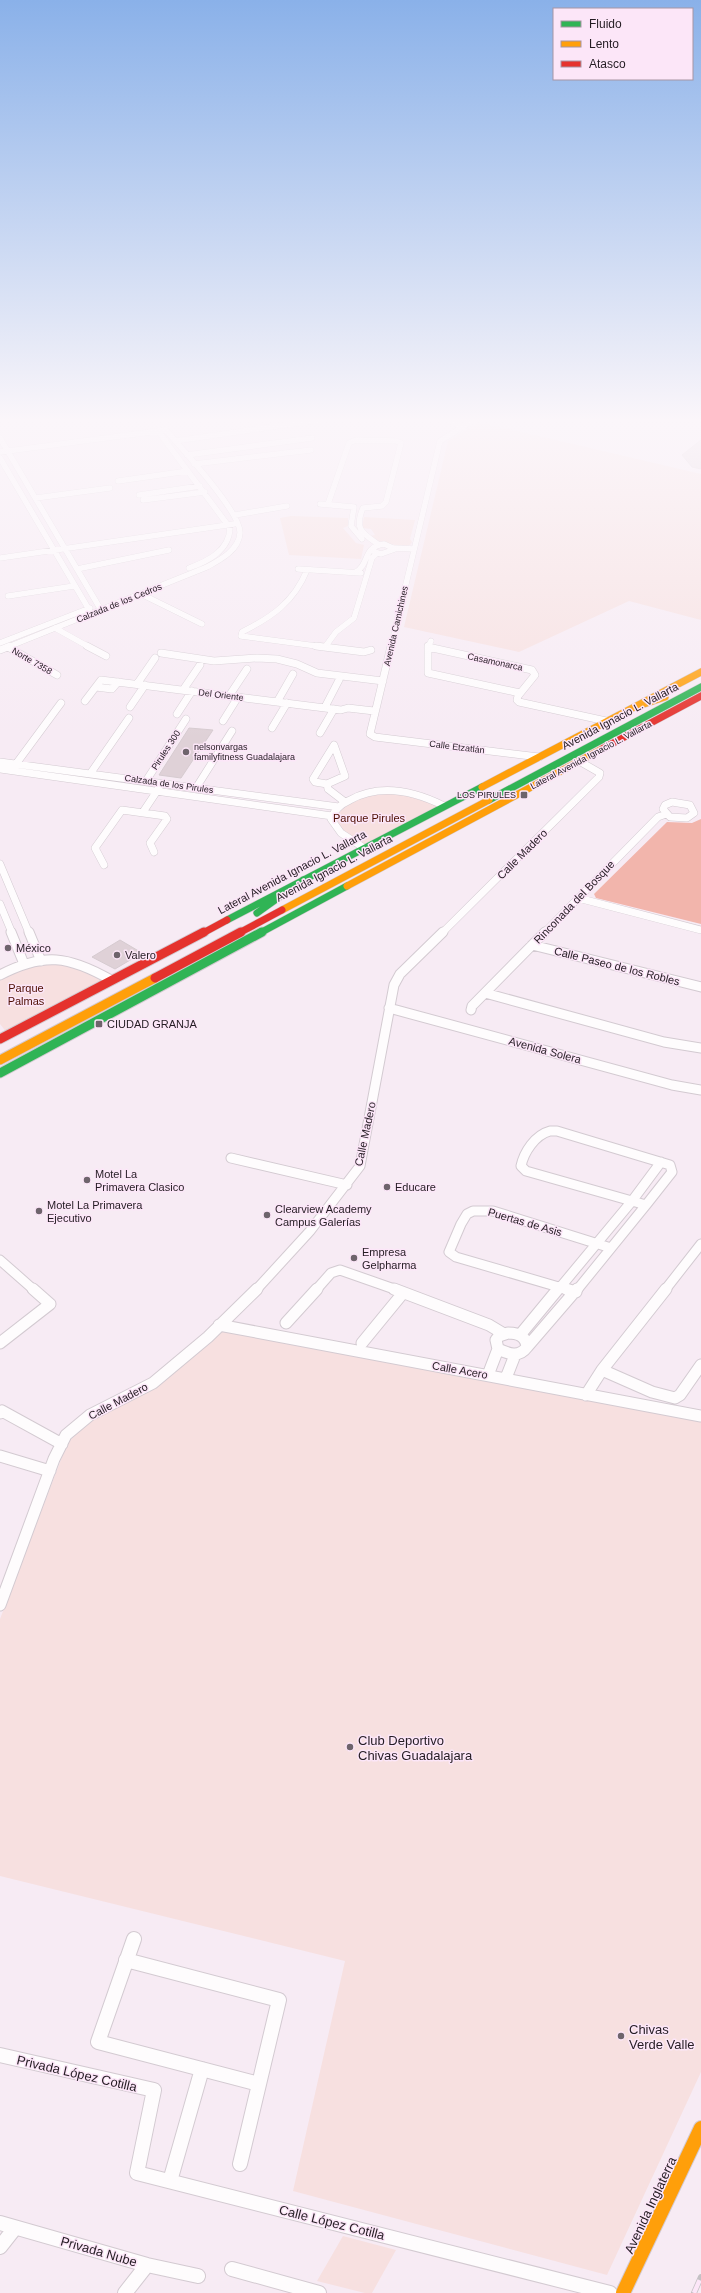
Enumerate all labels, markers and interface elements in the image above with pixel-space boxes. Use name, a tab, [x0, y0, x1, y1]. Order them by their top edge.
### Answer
legend	[553, 8, 693, 80]
text: Fluido	[589, 17, 622, 31]
text: Lento	[589, 37, 619, 51]
text: Atasco	[589, 57, 626, 71]
street label: Calzada de los Cedros	[75, 581, 164, 625]
street label: Avenida Camichines	[382, 585, 410, 667]
street label: Norte 7358	[10, 646, 54, 676]
street label: Casamonarca	[467, 651, 523, 673]
street label: Avenida Ignacio L. Vallarta	[560, 680, 681, 752]
street label: Del Oriente	[198, 687, 244, 703]
street label: Lateral Avenida Ignacio L. Vallarta	[529, 719, 653, 791]
street label: Pirules 300	[150, 728, 182, 772]
street label: Calle Etzatlán	[429, 739, 485, 755]
place label: nelsonvargas familyfitness Guadalajara	[194, 742, 295, 762]
marker: nelsonvargas familyfitness Guadalajara	[181, 747, 191, 757]
street label: Calzada de los Pirules	[124, 773, 215, 795]
place label: LOS PIRULES	[457, 790, 516, 800]
marker: LOS PIRULES	[519, 790, 529, 800]
park label: Parque Pirules	[333, 812, 406, 824]
street label: Lateral Avenida Ignacio L. Vallarta	[216, 827, 369, 916]
street label: Calle Madero	[495, 827, 549, 881]
street label: Avenida Ignacio L. Vallarta	[274, 832, 395, 904]
street label: Rinconada del Bosque	[531, 858, 617, 946]
place label: México	[16, 942, 51, 954]
marker: México	[3, 943, 13, 953]
street label: Calle Paseo de los Robles	[553, 945, 682, 988]
place label: Valero	[125, 949, 156, 961]
marker: Valero	[112, 950, 122, 960]
park label: Parque Palmas	[8, 982, 45, 1007]
place label: CIUDAD GRANJA	[107, 1018, 198, 1030]
marker: CIUDAD GRANJA	[94, 1019, 104, 1029]
street label: Avenida Solera	[508, 1035, 583, 1066]
street label: Calle Madero	[352, 1101, 378, 1167]
place label: Motel La Primavera Clasico	[95, 1168, 184, 1193]
marker: Motel La Primavera Clasico	[82, 1175, 92, 1185]
place label: Educare	[395, 1181, 436, 1193]
marker: Educare	[382, 1182, 392, 1192]
place label: Motel La Primavera Ejecutivo	[47, 1199, 143, 1224]
place label: Clearview Academy Campus Galerías	[275, 1203, 372, 1228]
marker: Motel La Primavera Ejecutivo	[34, 1206, 44, 1216]
street label: Puertas de Asis	[487, 1206, 564, 1238]
marker: Clearview Academy Campus Galerías	[262, 1210, 272, 1220]
place label: Empresa Gelpharma	[362, 1246, 417, 1271]
marker: Empresa Gelpharma	[349, 1253, 359, 1263]
street label: Calle Acero	[431, 1359, 489, 1381]
street label: Calle Madero	[86, 1380, 150, 1422]
place label: Club Deportivo Chivas Guadalajara	[358, 1733, 473, 1763]
marker: Club Deportivo Chivas Guadalajara	[345, 1742, 355, 1752]
place label: Chivas Verde Valle	[629, 2022, 695, 2052]
marker: Chivas Verde Valle	[616, 2031, 626, 2041]
street label: Privada López Cotilla	[15, 2052, 139, 2095]
street label: Avenida Inglaterra	[621, 2154, 680, 2256]
street label: Calle López Cotilla	[277, 2202, 387, 2243]
street label: Privada Nube	[59, 2233, 139, 2270]

